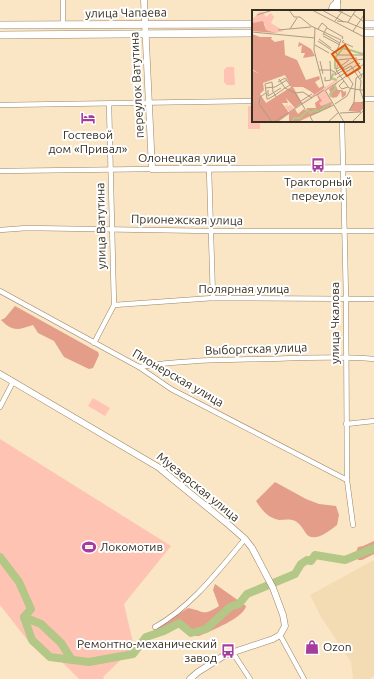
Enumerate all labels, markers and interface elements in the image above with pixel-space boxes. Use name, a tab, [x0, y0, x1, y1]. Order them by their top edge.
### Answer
street label: улица Чапаева	[85, 5, 167, 20]
inset map	[252, 10, 364, 122]
street label: переулок Ватутина	[127, 31, 146, 139]
hotel icon: Гостевой дом «Привал»	[80, 110, 96, 126]
place label: Гостевой дом «Привал»	[49, 128, 128, 155]
street label: Олонецкая улица	[138, 151, 236, 164]
bus stop icon: Тракторный переулок	[310, 157, 326, 173]
place label: Тракторный переулок	[284, 175, 352, 202]
street label: улица Ватутина	[93, 183, 108, 269]
street label: Прионежская улица	[131, 212, 243, 227]
street label: Полярная улица	[198, 282, 290, 295]
street label: улица Чкалова	[328, 282, 341, 364]
street label: Выборгская улица	[205, 340, 307, 357]
street label: Пионерская улица	[130, 346, 226, 409]
street label: Муезерская улица	[155, 449, 242, 524]
sports icon: Локомотив	[81, 539, 97, 555]
place label: Локомотив	[100, 540, 163, 553]
place label: Ремонтно-механический завод	[77, 637, 217, 664]
shop icon: Ozon	[304, 639, 320, 655]
place label: Ozon	[323, 640, 352, 653]
bus stop icon: Ремонтно-механический завод	[220, 643, 236, 659]

